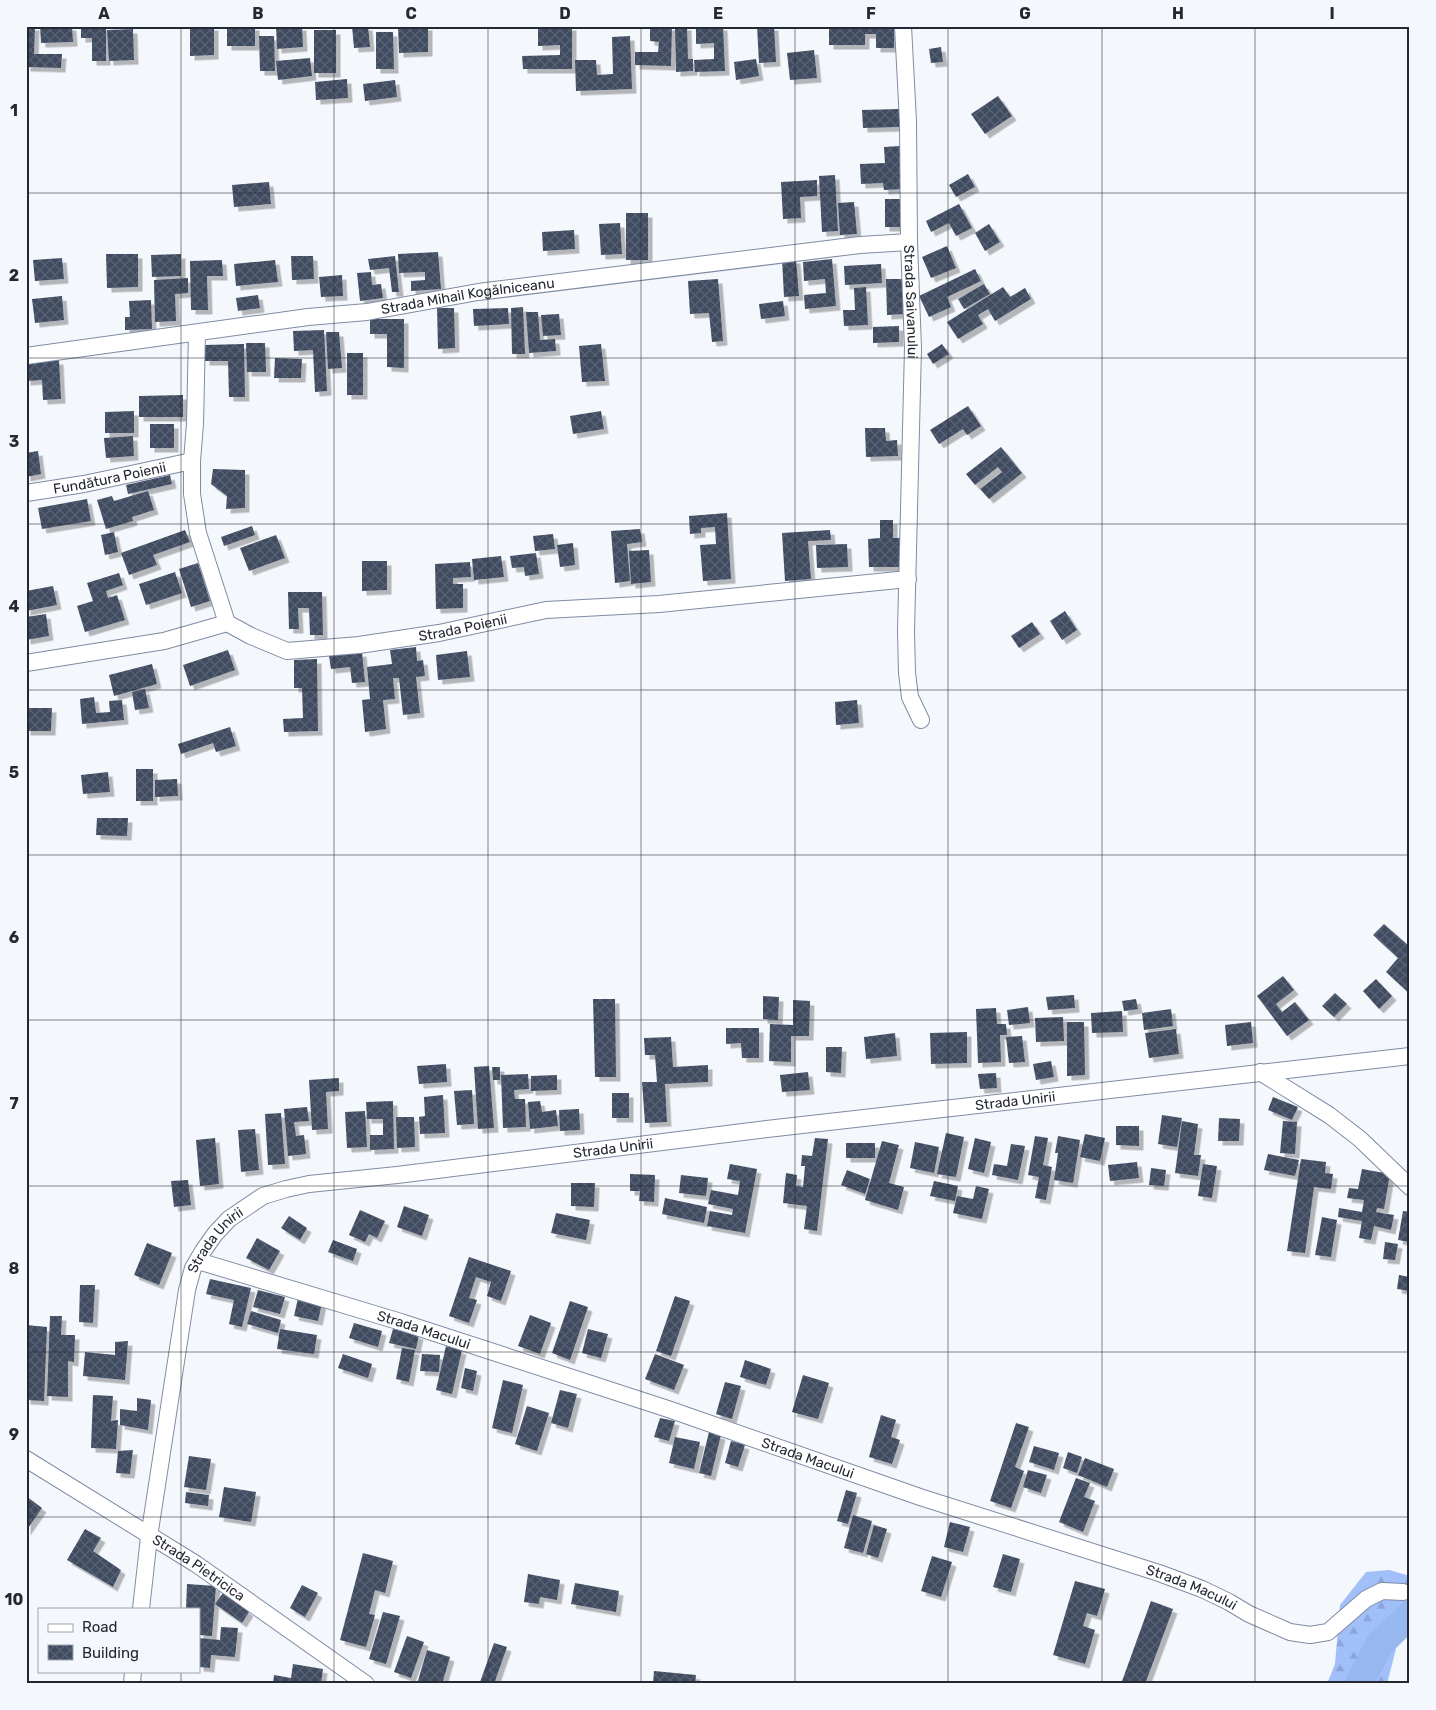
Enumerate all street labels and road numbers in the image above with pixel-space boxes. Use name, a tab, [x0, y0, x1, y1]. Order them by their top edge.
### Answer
street label: Strada Saivanului	[900, 245, 921, 359]
street label: Strada Mihail Kogălniceanu	[380, 275, 556, 318]
street label: Fundătura Poienii	[52, 459, 168, 498]
street label: Strada Poienii	[417, 611, 509, 645]
street label: Strada Unirii	[974, 1088, 1056, 1114]
street label: Strada Unirii	[572, 1135, 654, 1162]
street label: Strada Unirii	[184, 1204, 246, 1275]
street label: Strada Macului	[375, 1307, 472, 1353]
street label: Strada Macului	[759, 1434, 856, 1482]
street label: Strada Pietricica	[149, 1531, 248, 1605]
street label: Strada Macului	[1144, 1561, 1240, 1614]

